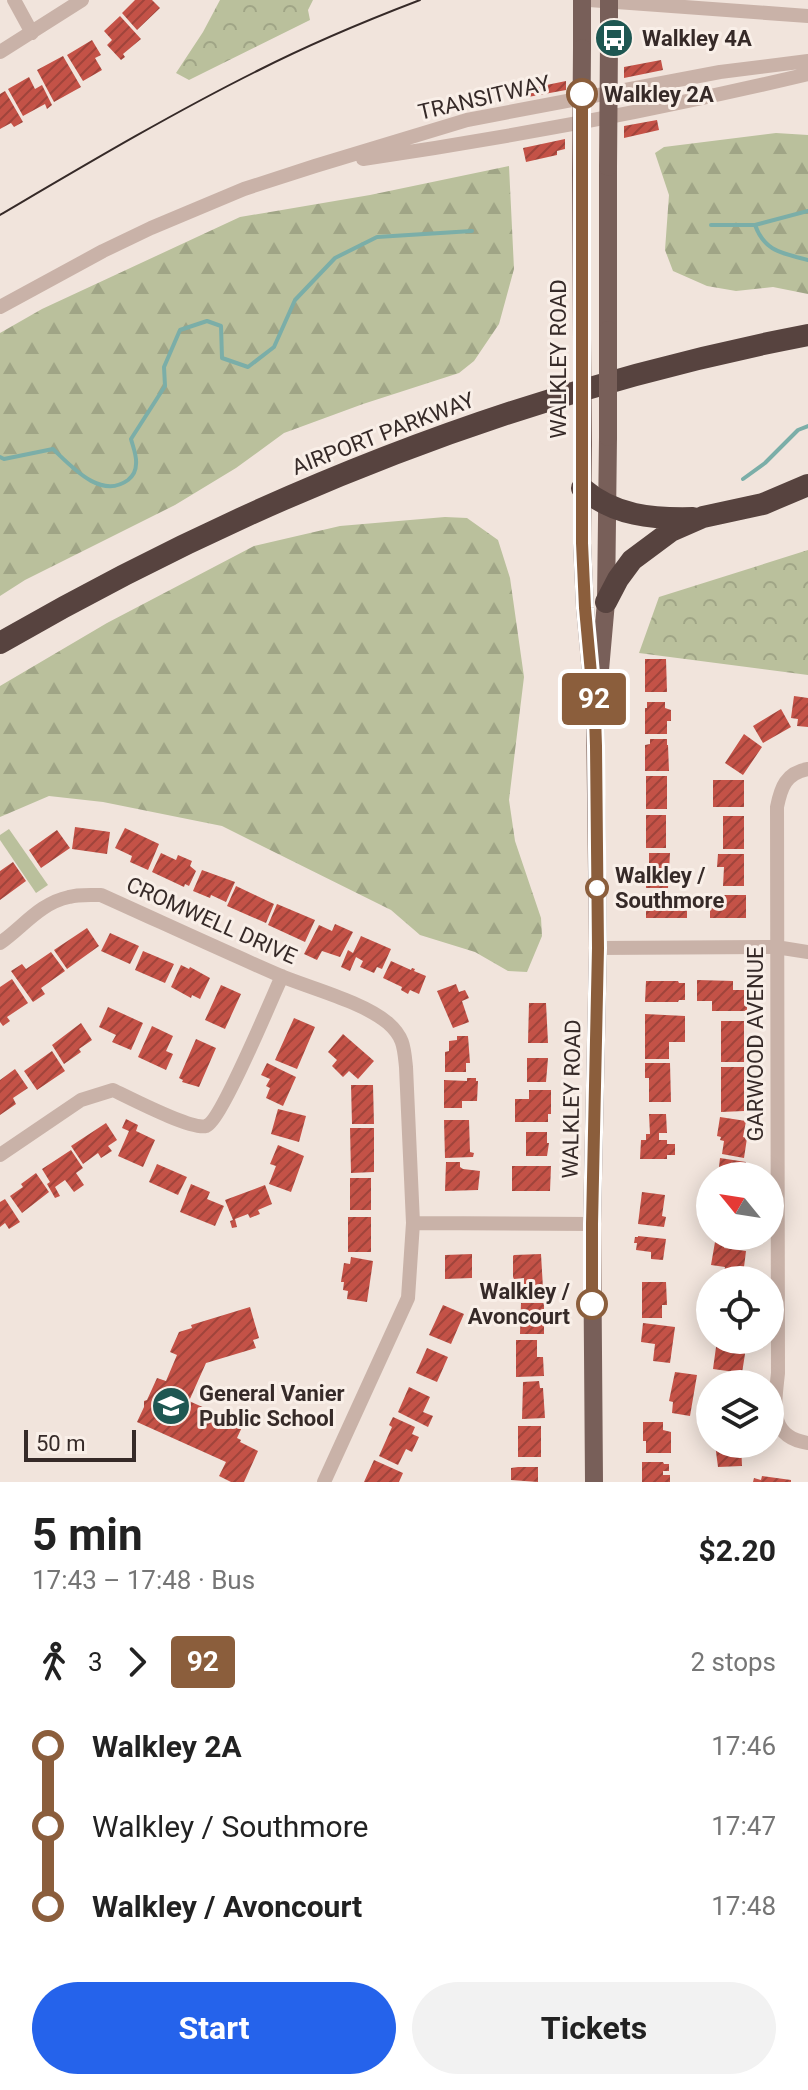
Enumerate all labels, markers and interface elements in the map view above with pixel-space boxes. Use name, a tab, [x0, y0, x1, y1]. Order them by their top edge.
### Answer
bus stop icon: Walkley 4A	[593, 17, 635, 59]
place label: Walkley 4A	[642, 26, 752, 51]
street label: TRANSITWAY	[416, 70, 553, 125]
marker: Walkley 2A	[567, 79, 597, 109]
place label: Walkley 2A	[604, 82, 714, 107]
street label: WALKLEY ROAD	[546, 279, 571, 439]
street label: AIRPORT PARKWAY	[288, 387, 479, 480]
line badge: 92	[558, 673, 630, 725]
text: 92	[578, 682, 610, 715]
place label: Walkley / Southmore	[615, 863, 724, 913]
street label: CROMWELL DRIVE	[123, 872, 301, 969]
marker: Walkley / Southmore	[586, 877, 608, 899]
street label: GARWOOD AVENUE	[743, 947, 768, 1141]
street label: WALKLEY ROAD	[558, 1019, 585, 1179]
north arrow	[696, 1162, 784, 1250]
map controls	[696, 1162, 784, 1458]
button: locate	[696, 1266, 784, 1354]
place label: Walkley / Avoncourt	[468, 1279, 571, 1329]
marker: Walkley / Avoncourt	[577, 1289, 607, 1319]
button: layers	[696, 1370, 784, 1458]
place label: General Vanier Public School	[199, 1381, 345, 1431]
school or university icon: General Vanier Public School	[150, 1385, 192, 1427]
scale bar	[24, 1426, 136, 1462]
text: 50 m	[36, 1431, 85, 1456]
text: 5 min	[32, 1509, 143, 1561]
text: $2.20	[698, 1533, 776, 1568]
text: 17:43 – 17:48 · Bus	[32, 1565, 255, 1595]
icon: walk	[32, 1640, 76, 1684]
icon: forward	[115, 1640, 159, 1684]
text: 92	[187, 1645, 219, 1678]
text: 3	[88, 1647, 103, 1677]
text: 2 stops	[690, 1647, 776, 1677]
text: Walkley 2A	[92, 1729, 242, 1764]
text: 17:46	[711, 1731, 776, 1761]
text: Walkley / Southmore	[92, 1809, 368, 1844]
text: 17:47	[711, 1811, 776, 1841]
text: Walkley / Avoncourt	[92, 1889, 362, 1924]
text: 17:48	[711, 1891, 776, 1921]
button: Start	[32, 1982, 396, 2074]
button: Tickets	[412, 1982, 776, 2074]

